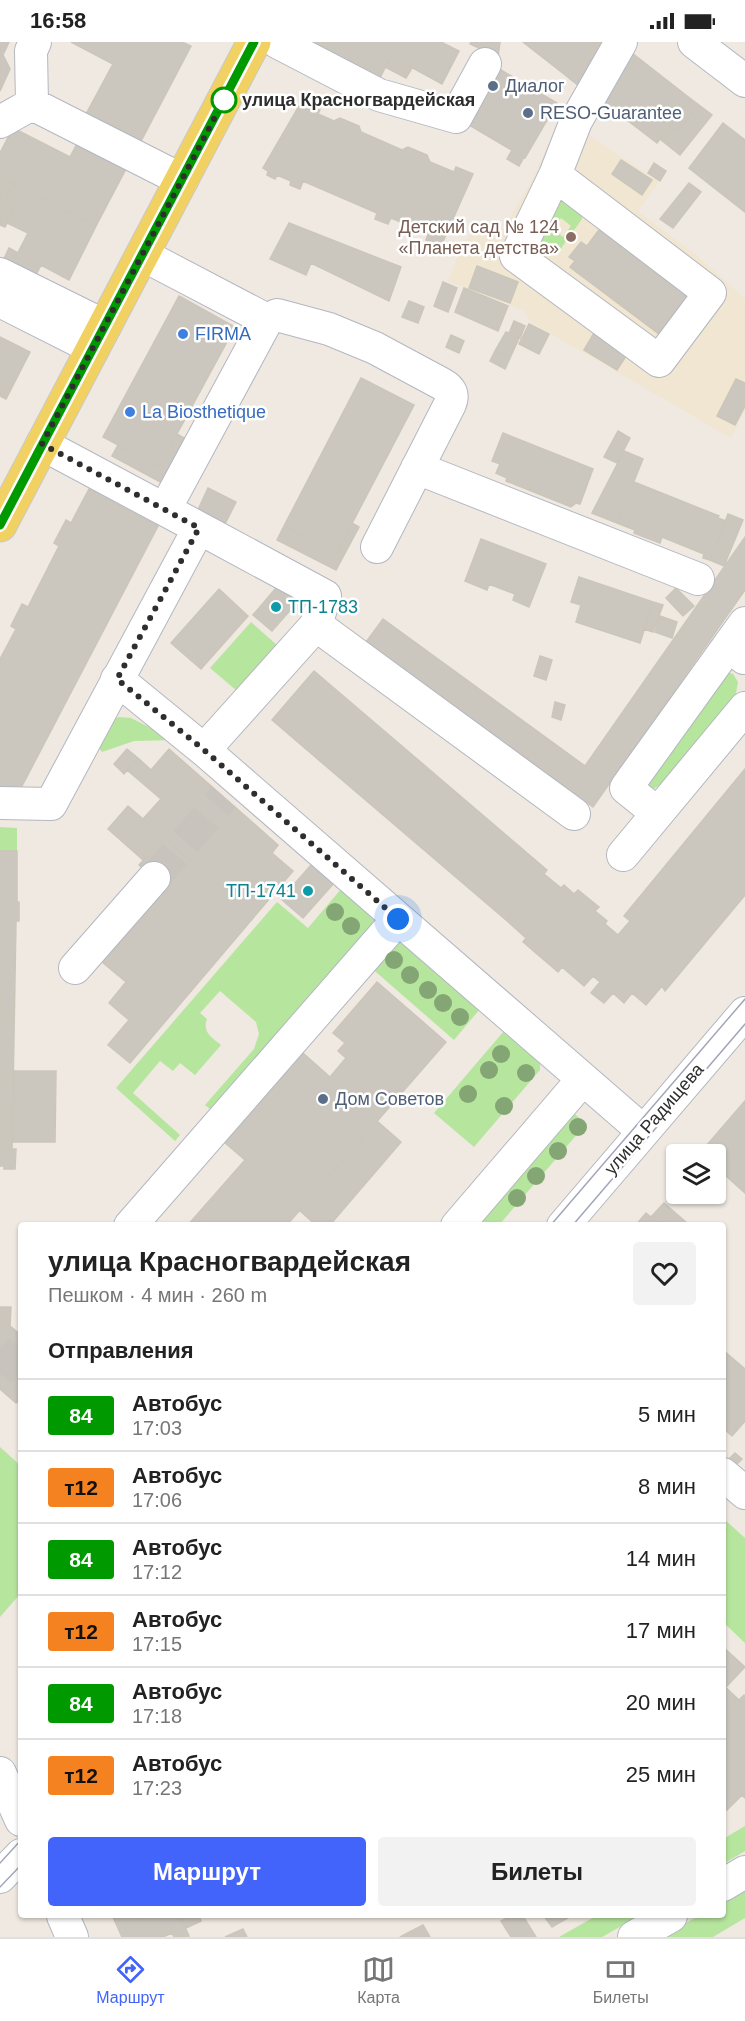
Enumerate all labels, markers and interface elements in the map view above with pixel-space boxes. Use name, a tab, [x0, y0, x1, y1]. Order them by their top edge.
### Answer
text: 16:58	[30, 8, 86, 33]
place label: Диалог	[505, 76, 565, 96]
marker: Диалог	[486, 79, 500, 93]
marker: улица Красногвардейская	[211, 87, 237, 113]
place label: улица Красногвардейская	[242, 90, 475, 110]
place label: RESO-Guarantee	[540, 103, 682, 123]
marker: RESO-Guarantee	[521, 106, 535, 120]
place label: Детский сад № 124 «Планета детства»	[399, 217, 559, 258]
marker: Детский сад № 124 «Планета детства»	[564, 230, 578, 244]
place label: FIRMA	[195, 324, 251, 344]
marker: FIRMA	[176, 327, 190, 341]
place label: La Biosthetique	[142, 402, 266, 422]
marker: La Biosthetique	[123, 405, 137, 419]
place label: ТП-1783	[288, 597, 358, 617]
marker: ТП-1783	[269, 600, 283, 614]
place label: ТП-1741	[226, 881, 296, 901]
marker: ТП-1741	[301, 884, 315, 898]
your location	[383, 904, 413, 934]
street label: улица Радищева	[600, 1059, 708, 1179]
place label: Дом Советов	[335, 1089, 444, 1109]
marker: Дом Советов	[316, 1092, 330, 1106]
map controls	[666, 1144, 726, 1204]
button: layers	[666, 1144, 726, 1204]
button: heart	[633, 1242, 696, 1305]
text: улица Красногвардейская	[48, 1246, 411, 1277]
text: Пешком · 4 мин · 260 m	[48, 1284, 267, 1306]
text: Отправления	[48, 1338, 194, 1363]
text: Автобус	[132, 1391, 222, 1416]
text: 5 мин	[638, 1402, 696, 1427]
text: 84	[69, 1404, 93, 1427]
text: 17:03	[132, 1417, 182, 1439]
text: Автобус	[132, 1463, 222, 1488]
text: 8 мин	[638, 1474, 696, 1499]
text: т12	[64, 1476, 98, 1499]
text: 17:06	[132, 1489, 182, 1511]
text: Автобус	[132, 1535, 222, 1560]
text: 14 мин	[626, 1546, 696, 1571]
text: 84	[69, 1548, 93, 1571]
text: 17:12	[132, 1561, 182, 1583]
text: Автобус	[132, 1607, 222, 1632]
text: 17 мин	[626, 1618, 696, 1643]
text: т12	[64, 1620, 98, 1643]
text: 17:15	[132, 1633, 182, 1655]
text: Автобус	[132, 1679, 222, 1704]
text: 20 мин	[626, 1690, 696, 1715]
text: 84	[69, 1692, 93, 1715]
text: 17:18	[132, 1705, 182, 1727]
text: Автобус	[132, 1751, 222, 1776]
text: 25 мин	[626, 1762, 696, 1787]
text: т12	[64, 1764, 98, 1787]
text: 17:23	[132, 1777, 182, 1799]
button: Маршрут	[48, 1837, 366, 1906]
button: Билеты	[378, 1837, 696, 1906]
tab: Маршрут	[96, 1953, 165, 2007]
tab: Карта	[357, 1953, 400, 2007]
tab: Билеты	[593, 1953, 649, 2007]

